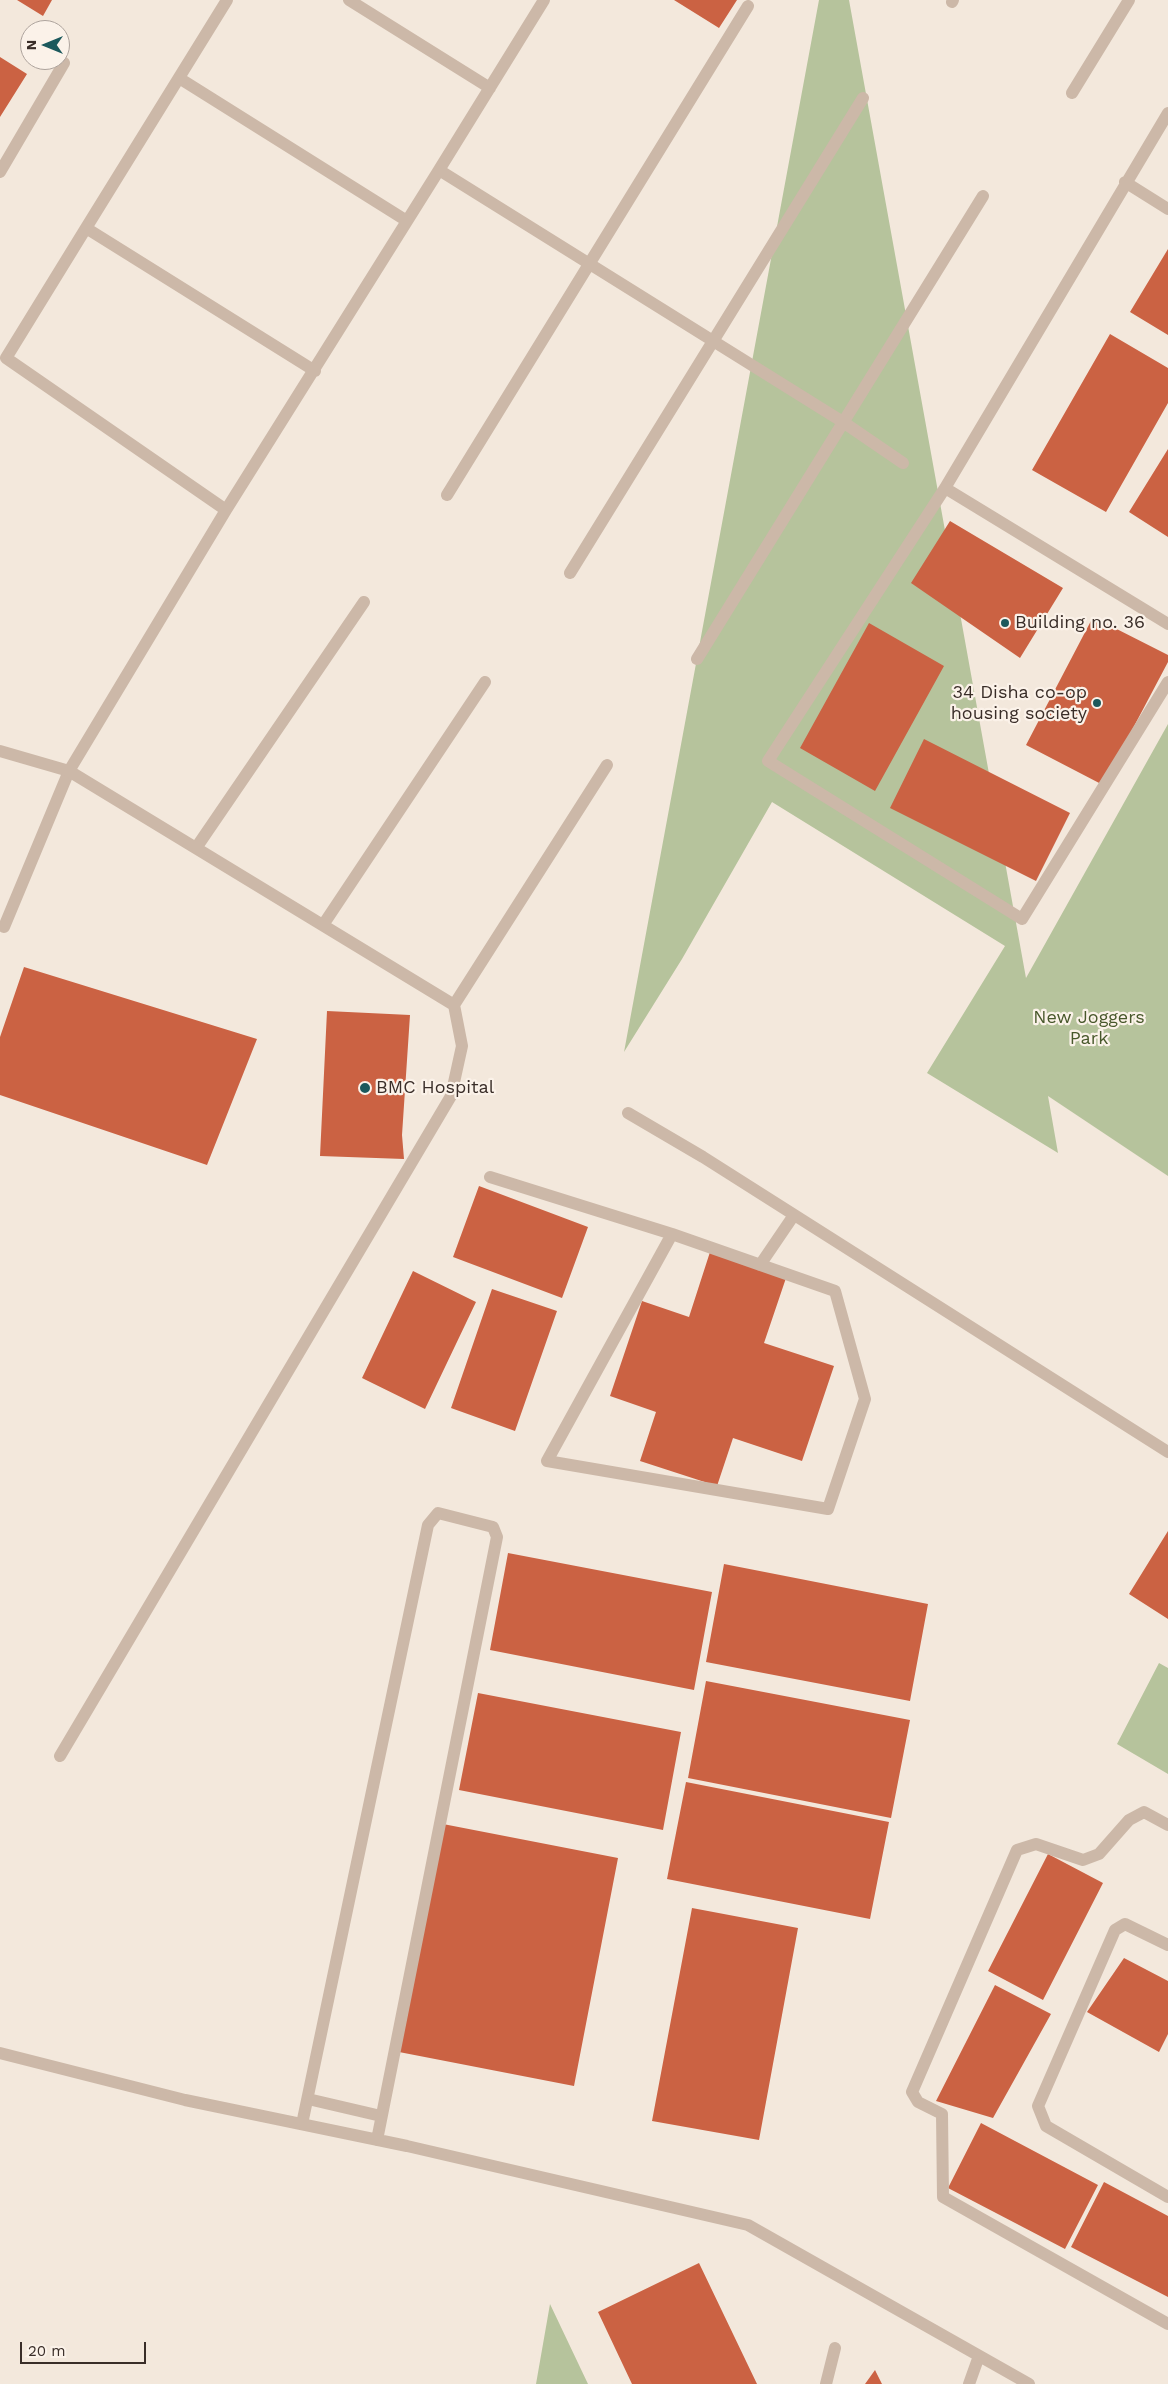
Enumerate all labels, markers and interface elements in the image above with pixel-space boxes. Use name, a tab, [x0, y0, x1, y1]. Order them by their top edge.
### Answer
north arrow	[20, 20, 70, 70]
text: N	[23, 40, 39, 50]
place label: Building no. 36	[1015, 612, 1145, 634]
marker: Building no. 36	[999, 617, 1011, 629]
place label: 34 Disha co-op housing society	[951, 682, 1087, 724]
marker: 34 Disha co-op housing society	[1091, 697, 1103, 709]
park label: New Joggers Park	[1033, 1007, 1145, 1050]
place label: BMC Hospital	[376, 1077, 494, 1099]
marker: BMC Hospital	[358, 1081, 372, 1095]
scale bar	[22, 2332, 149, 2364]
text: 20 m	[28, 2342, 66, 2360]

